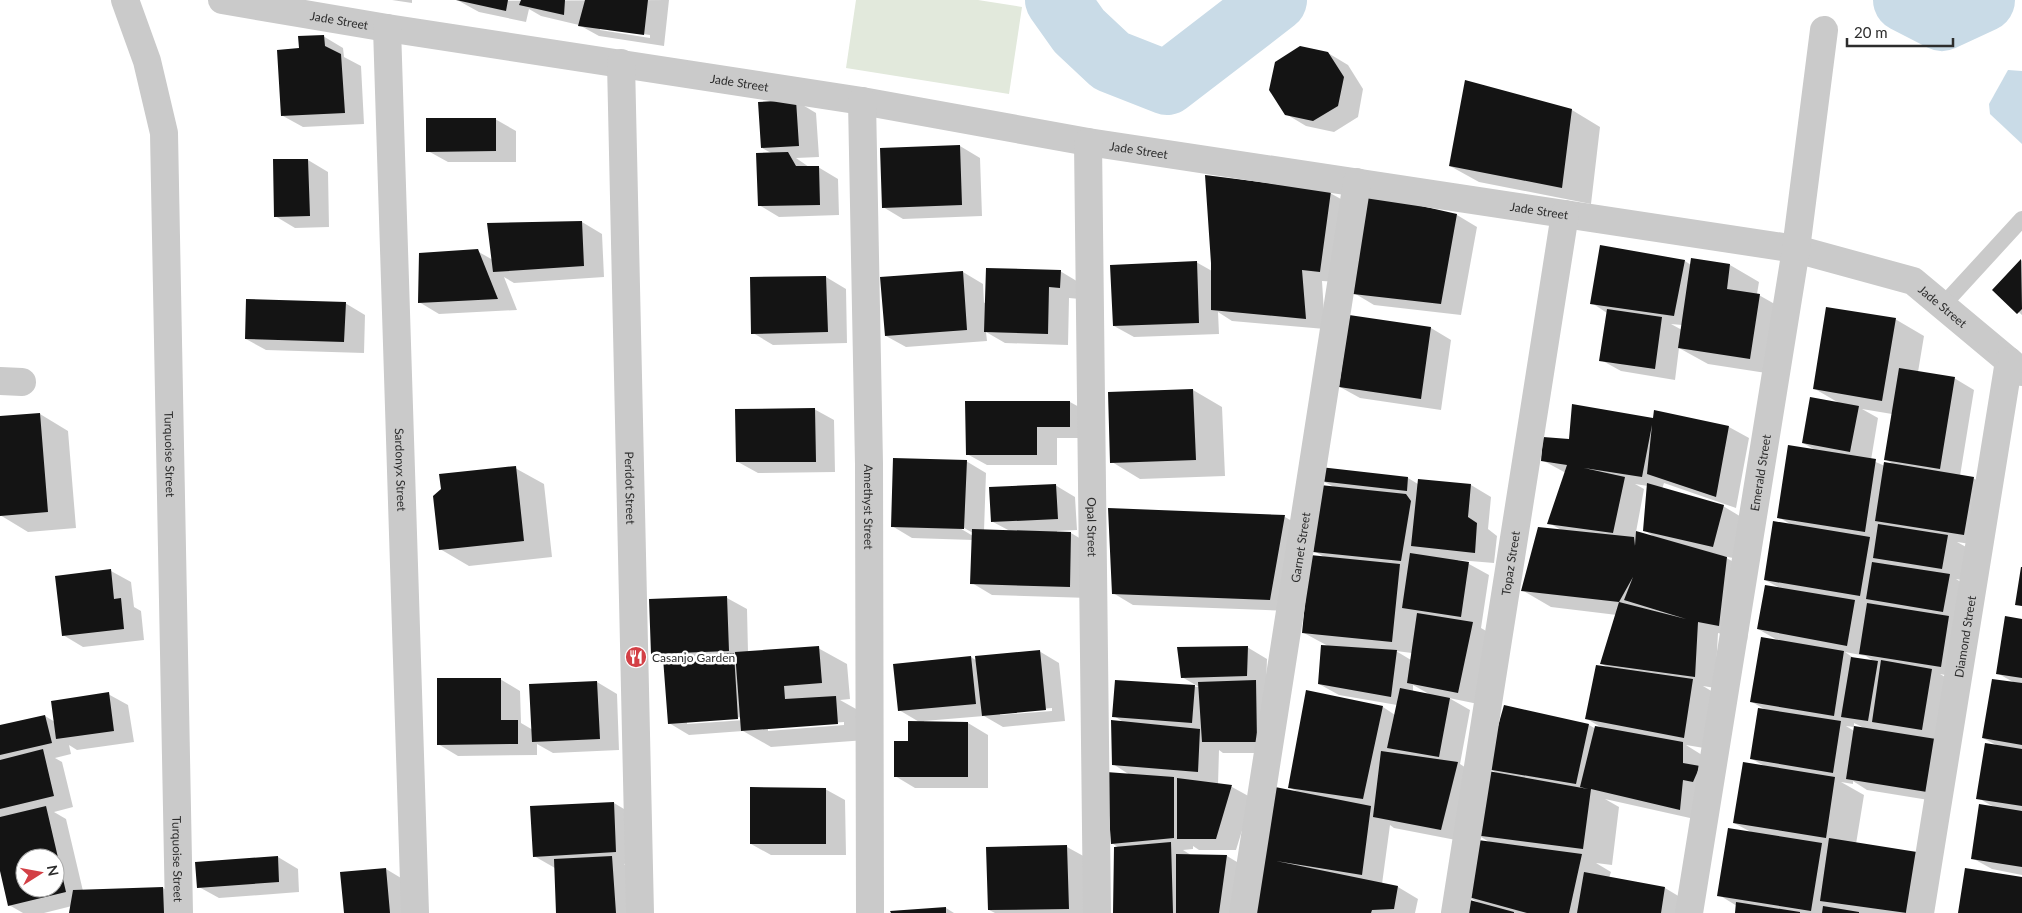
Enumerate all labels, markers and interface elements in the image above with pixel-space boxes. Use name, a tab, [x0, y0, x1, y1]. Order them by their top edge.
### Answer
street label: Jade Street	[309, 8, 370, 32]
scale bar	[1847, 15, 1953, 47]
text: 20 m	[1854, 23, 1888, 41]
street label: Jade Street	[709, 70, 770, 94]
street label: Jade Street	[1109, 138, 1170, 162]
street label: Jade Street	[1509, 198, 1570, 222]
street label: Jade Street	[1916, 281, 1971, 331]
street label: Turquoise Street	[162, 411, 179, 498]
street label: Sardonyx Street	[392, 428, 410, 512]
street label: Emerald Street	[1746, 433, 1774, 512]
street label: Peridot Street	[622, 451, 639, 525]
street label: Amethyst Street	[862, 464, 877, 550]
street label: Opal Street	[1085, 497, 1100, 558]
street label: Garnet Street	[1287, 510, 1313, 584]
street label: Topaz Street	[1498, 529, 1523, 597]
street label: Diamond Street	[1951, 594, 1979, 679]
restaurant icon: Casanjo Garden	[624, 645, 648, 669]
place label: Casanjo Garden	[652, 650, 735, 665]
street label: Turquoise Street	[170, 816, 186, 903]
north arrow	[15, 848, 65, 898]
text: N	[44, 864, 63, 877]

